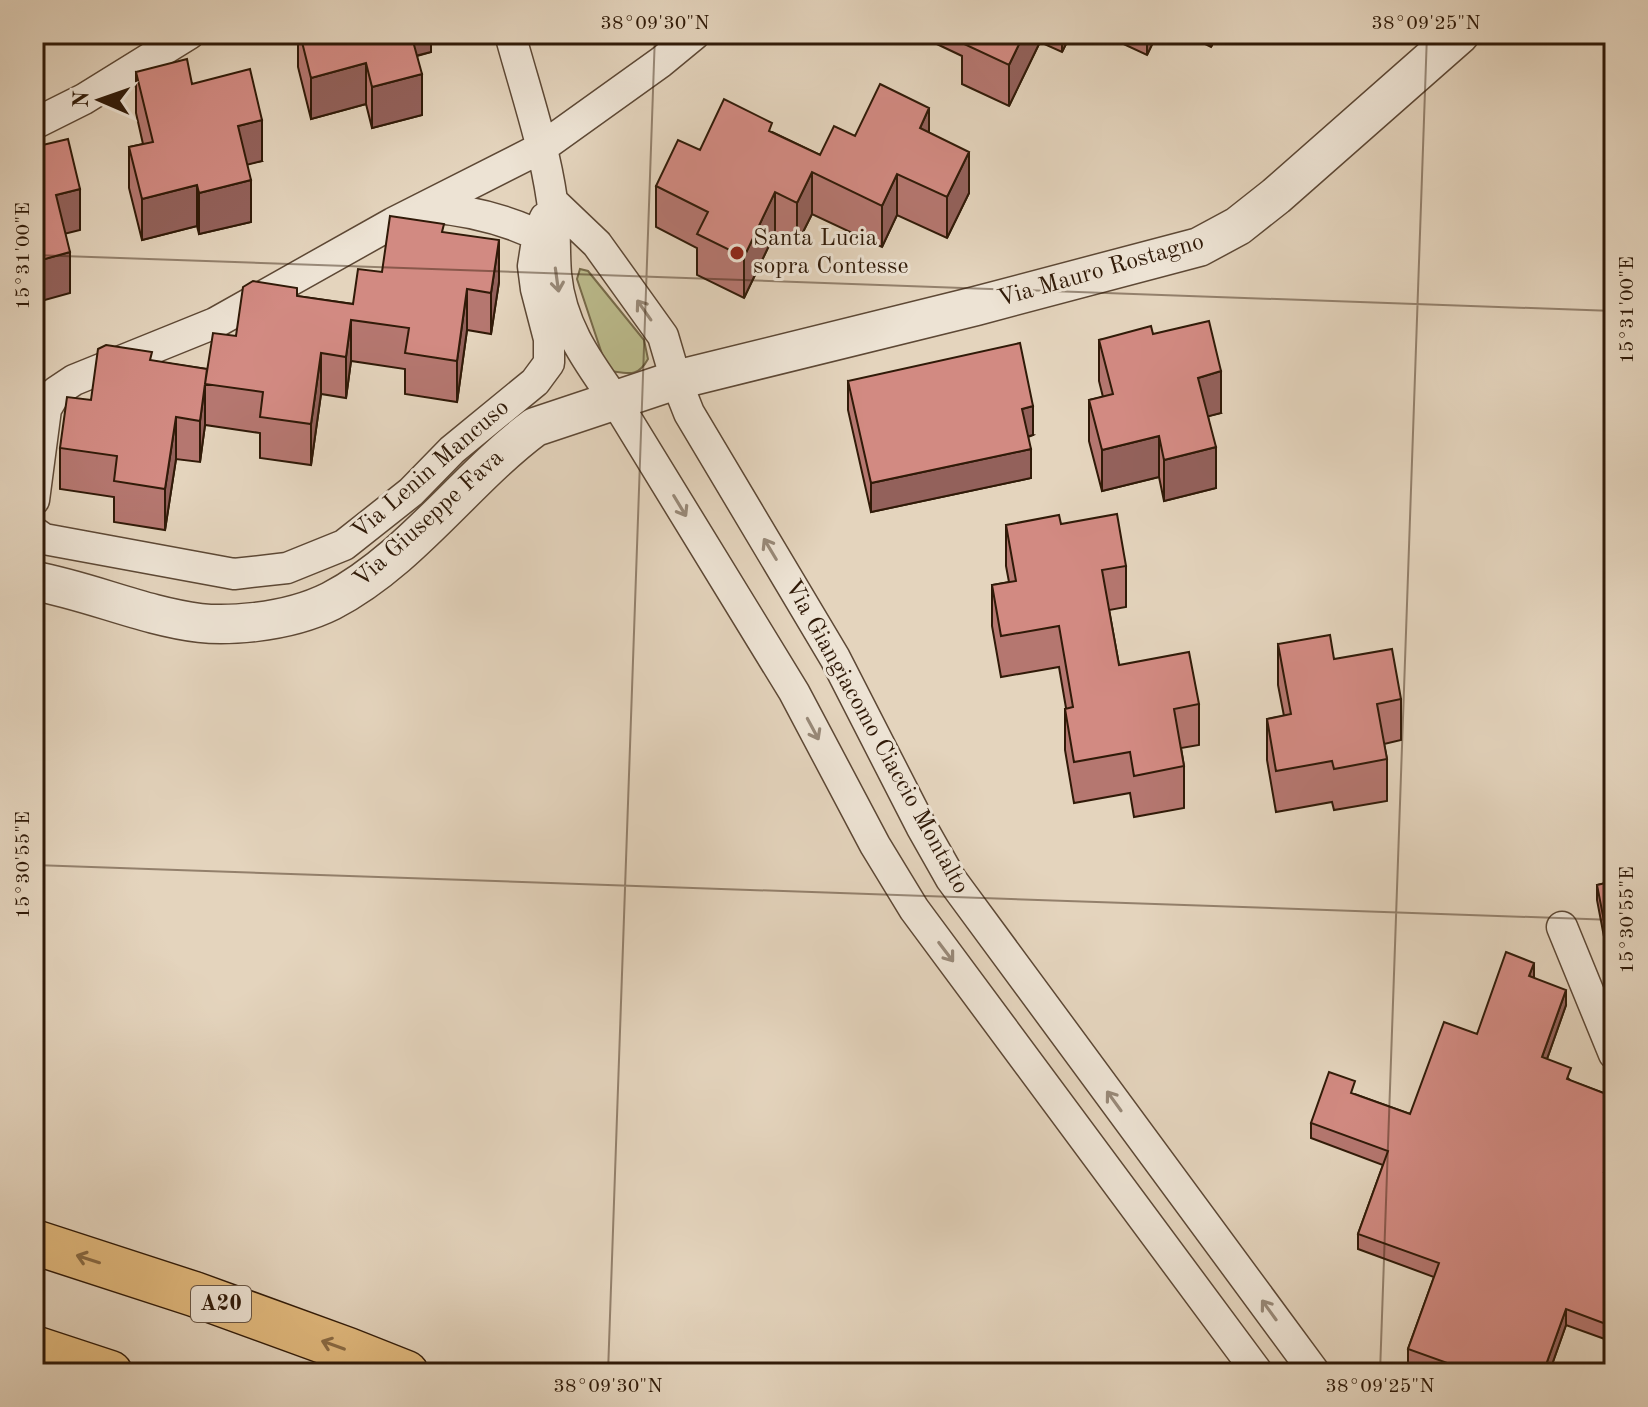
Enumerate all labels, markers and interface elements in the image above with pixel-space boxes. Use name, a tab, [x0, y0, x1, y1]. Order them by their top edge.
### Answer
text: 38°09'30"N	[600, 14, 710, 34]
text: 38°09'25"N	[1371, 14, 1481, 34]
north arrow	[60, 60, 140, 140]
text: N	[71, 90, 93, 108]
text: 15°31'00"E	[14, 202, 34, 310]
place label: Santa Lucia sopra Contesse	[753, 227, 908, 279]
street label: Via Mauro Rostagno	[995, 230, 1207, 312]
marker: Santa Lucia sopra Contesse	[728, 244, 746, 262]
text: 15°31'00"E	[1618, 256, 1638, 364]
one-way arrow	[550, 266, 565, 292]
one-way arrow	[636, 300, 652, 322]
street label: Via Lenin Mancuso	[348, 396, 514, 544]
street label: Via Giuseppe Fava	[349, 445, 509, 592]
one-way arrow	[672, 494, 688, 517]
one-way arrow	[762, 538, 778, 561]
street label: Via Giangiacomo Ciaccio Montalto	[779, 576, 973, 898]
one-way arrow	[806, 717, 822, 741]
text: 15°30'55"E	[14, 811, 34, 919]
text: 15°30'55"E	[1618, 866, 1638, 974]
one-way arrow	[938, 941, 954, 963]
one-way arrow	[1106, 1091, 1123, 1112]
one-way arrow	[75, 1251, 100, 1266]
road number: A20	[191, 1286, 251, 1322]
one-way arrow	[1260, 1300, 1277, 1321]
one-way arrow	[321, 1336, 346, 1351]
text: 38°09'30"N	[553, 1377, 663, 1397]
text: 38°09'25"N	[1325, 1377, 1435, 1397]

